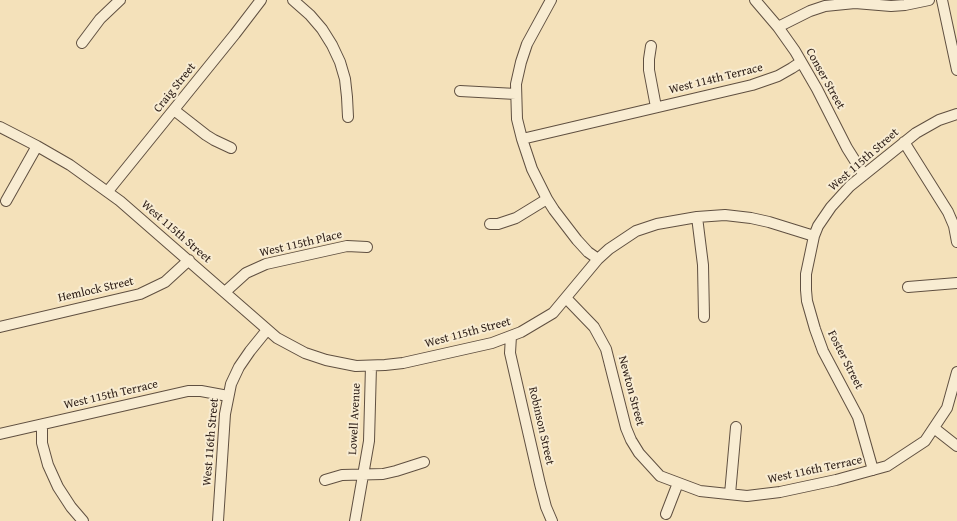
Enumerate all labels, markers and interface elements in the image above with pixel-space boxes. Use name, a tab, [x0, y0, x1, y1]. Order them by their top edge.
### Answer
street label: Conser Street	[802, 46, 848, 112]
street label: Craig Street	[151, 60, 199, 116]
street label: West 114th Terrace	[668, 60, 764, 98]
street label: West 115th Street	[826, 126, 902, 194]
street label: West 115th Street	[138, 198, 214, 266]
street label: West 115th Place	[258, 227, 344, 261]
street label: Hemlock Street	[57, 274, 135, 306]
street label: West 115th Street	[423, 315, 513, 351]
street label: Foster Street	[824, 328, 866, 392]
street label: Newton Street	[615, 354, 647, 428]
street label: West 115th Terrace	[62, 377, 160, 413]
street label: Lowell Avenue	[346, 383, 364, 455]
street label: Robinson Street	[525, 385, 557, 467]
street label: West 116th Street	[200, 397, 222, 487]
street label: West 116th Terrace	[766, 453, 864, 487]

